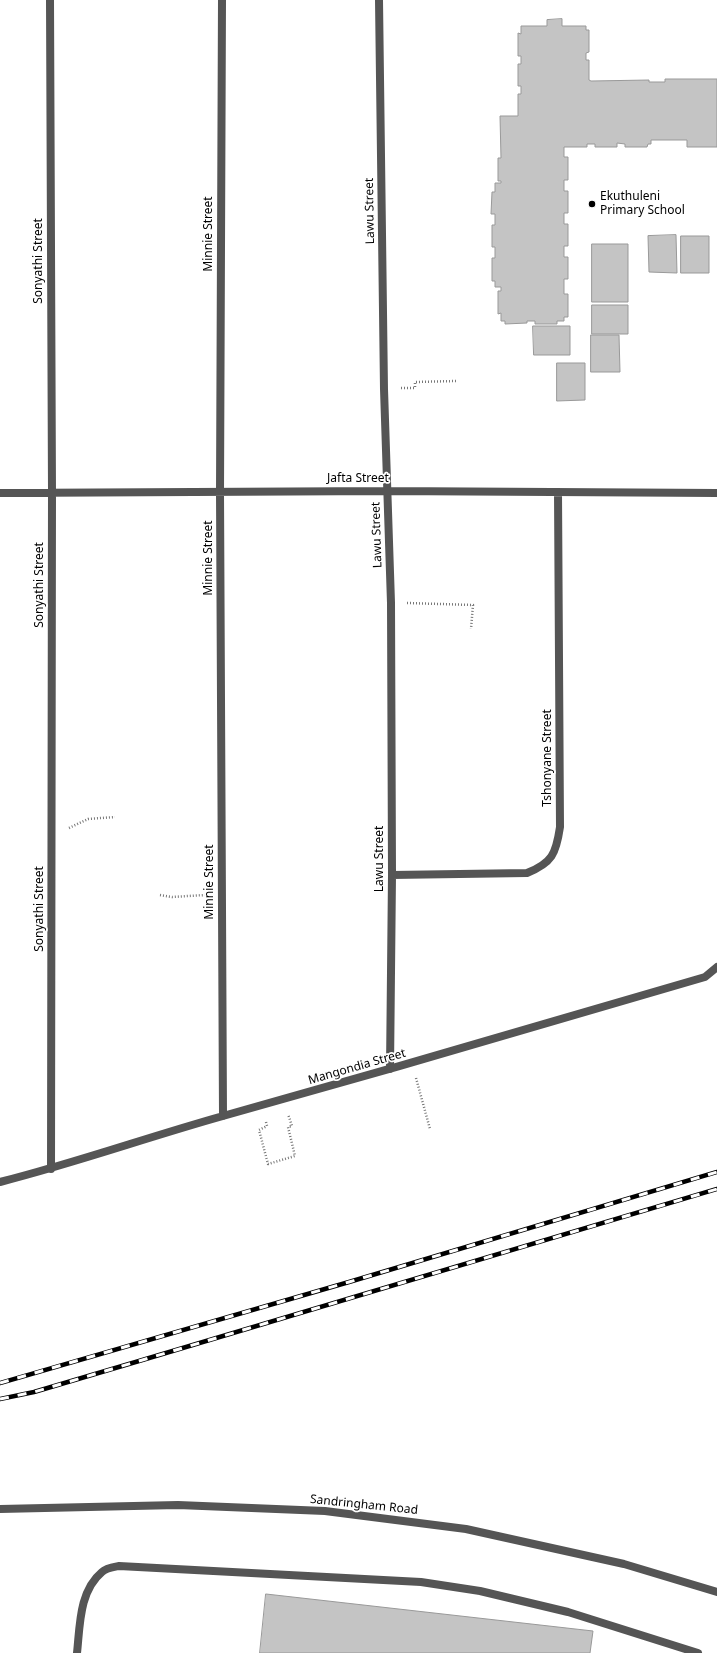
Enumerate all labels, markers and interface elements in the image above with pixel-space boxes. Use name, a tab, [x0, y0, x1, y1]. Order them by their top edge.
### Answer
street label: Lawu Street	[362, 178, 378, 244]
place label: Ekuthuleni Primary School	[600, 190, 685, 218]
street label: Minnie Street	[202, 196, 216, 272]
marker: Ekuthuleni Primary School	[587, 199, 597, 209]
street label: Sonyathi Street	[32, 218, 46, 304]
street label: Jafta Street	[327, 472, 389, 486]
street label: Lawu Street	[369, 502, 385, 568]
street label: Minnie Street	[202, 520, 216, 596]
street label: Sonyathi Street	[33, 542, 47, 628]
street label: Tshonyane Street	[541, 709, 555, 807]
street label: Lawu Street	[373, 826, 387, 892]
street label: Minnie Street	[203, 844, 217, 920]
street label: Sonyathi Street	[33, 866, 47, 952]
street label: Mangondia Street	[307, 1046, 407, 1088]
street label: Sandringham Road	[309, 1492, 419, 1518]

